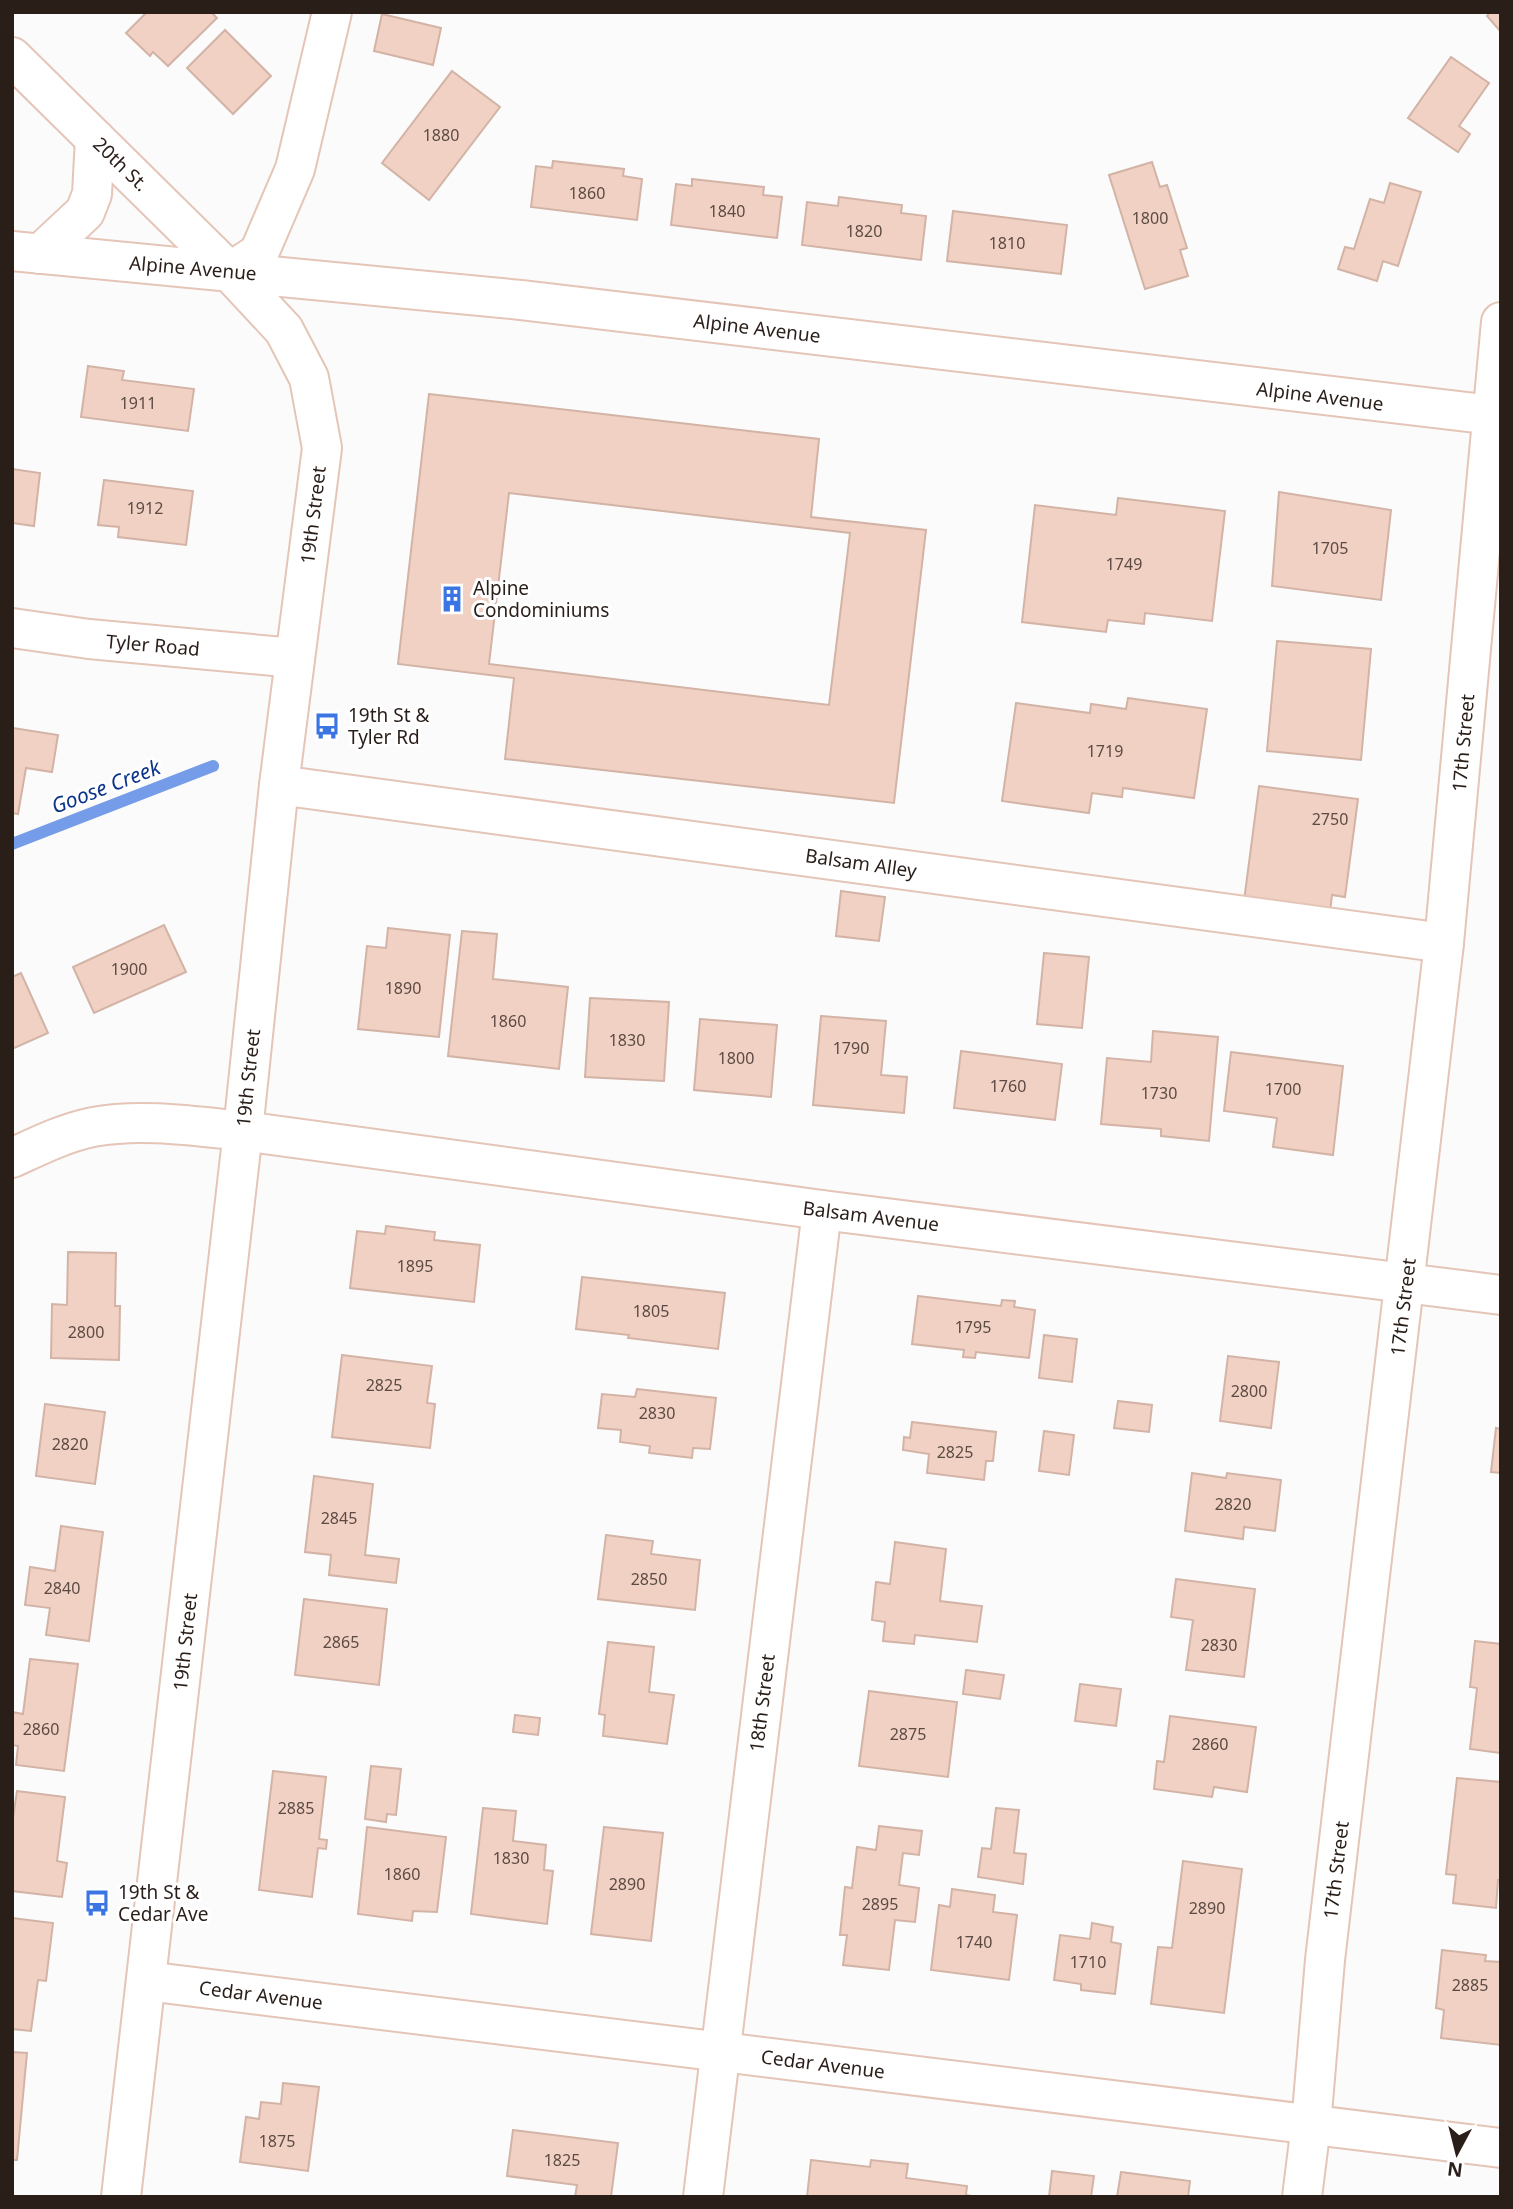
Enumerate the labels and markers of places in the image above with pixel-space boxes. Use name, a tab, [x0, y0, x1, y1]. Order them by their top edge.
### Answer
place label: Alpine Condominiums	[473, 575, 609, 623]
building icon: Alpine Condominiums	[437, 584, 467, 614]
place label: 19th St & Tyler Rd	[348, 702, 430, 750]
bus stop icon: 19th St & Tyler Rd	[312, 711, 342, 741]
place label: 19th St & Cedar Ave	[118, 1879, 208, 1927]
bus stop icon: 19th St & Cedar Ave	[82, 1888, 112, 1918]

